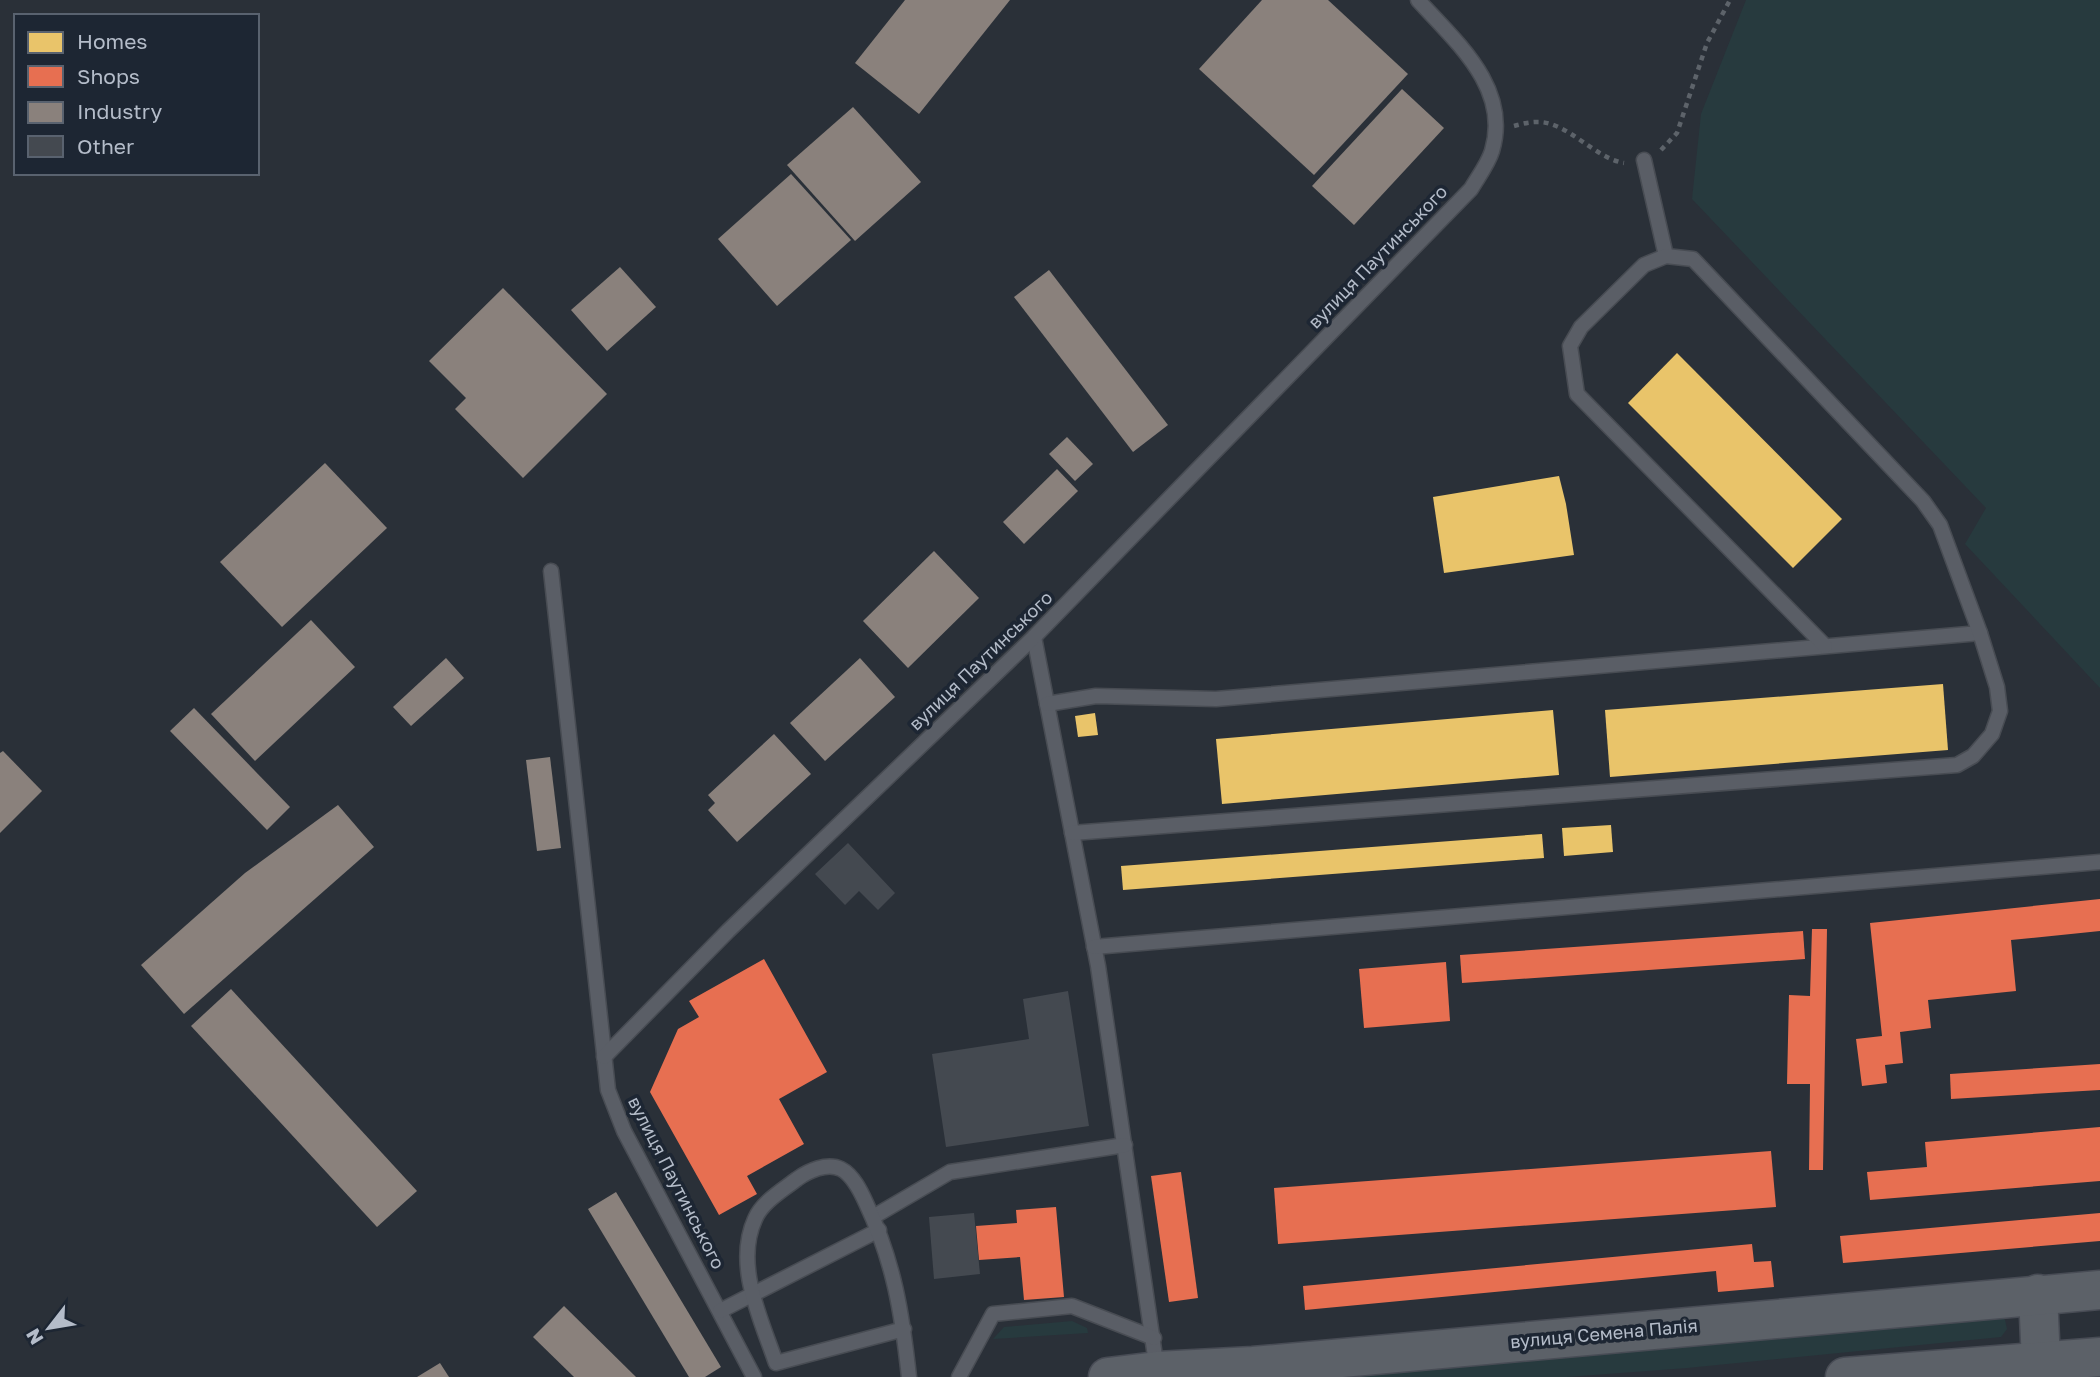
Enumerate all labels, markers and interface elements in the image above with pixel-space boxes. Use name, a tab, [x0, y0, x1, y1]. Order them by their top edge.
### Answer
legend	[14, 14, 259, 175]
text: Homes	[77, 28, 147, 54]
text: Shops	[77, 63, 140, 89]
text: Industry	[77, 98, 162, 124]
text: Other	[77, 133, 134, 159]
street label: вулиця Паутинського	[1303, 180, 1451, 333]
street label: вулиця Паутинського	[904, 586, 1057, 734]
street label: вулиця Паутинського	[624, 1093, 730, 1272]
north arrow	[14, 1293, 84, 1363]
street label: вулиця Семена Палія	[1509, 1314, 1699, 1352]
text: N	[20, 1325, 48, 1349]

